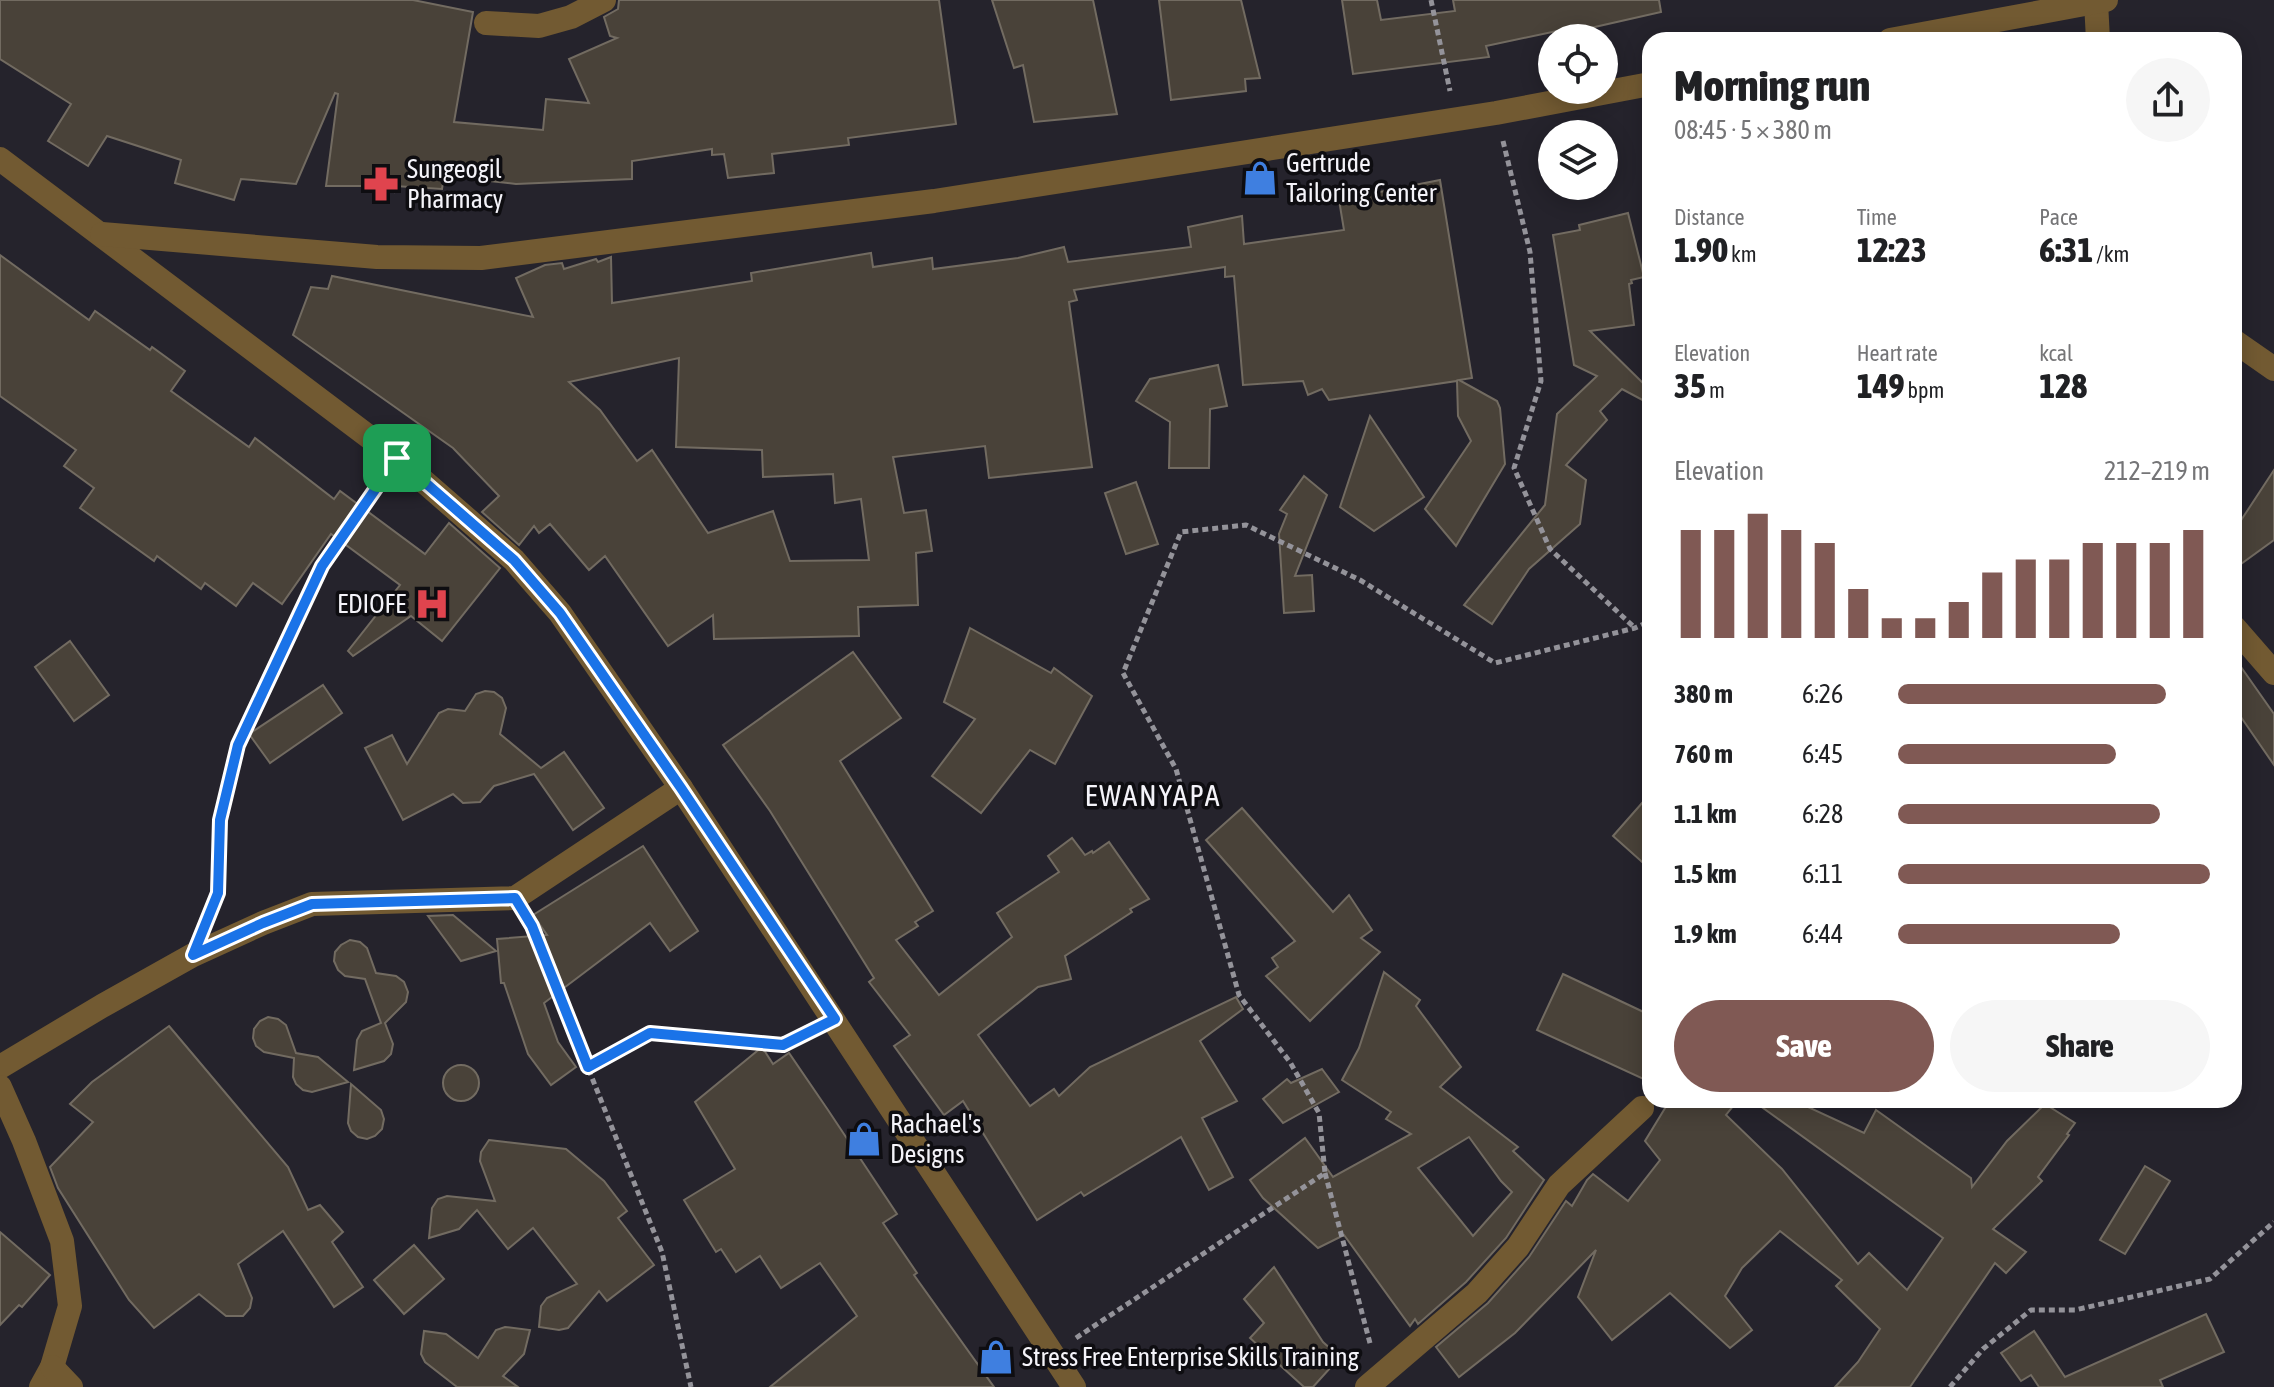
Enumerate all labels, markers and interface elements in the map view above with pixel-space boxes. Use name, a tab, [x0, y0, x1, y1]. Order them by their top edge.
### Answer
map controls	[1538, 24, 1618, 200]
button: locate	[1538, 24, 1618, 104]
button: share	[2126, 58, 2210, 142]
text: Morning run	[1674, 60, 1870, 110]
text: 08:45 · 5 × 380 m	[1674, 115, 1832, 145]
button: layers	[1538, 120, 1618, 200]
place label: Gertrude Tailoring Center	[1286, 148, 1437, 208]
place label: Sungeogil Pharmacy	[407, 154, 504, 214]
shop icon: Gertrude Tailoring Center	[1241, 159, 1279, 197]
pharmacy icon: Sungeogil Pharmacy	[362, 165, 400, 203]
text: Distance	[1674, 204, 1745, 230]
text: Time	[1857, 204, 1897, 230]
text: Pace	[2039, 204, 2078, 230]
text: 1.90	[1674, 230, 1728, 269]
text: 12:23	[1857, 230, 1927, 269]
text: 6:31	[2039, 230, 2093, 269]
text: km	[1728, 241, 1757, 267]
text: /km	[2093, 241, 2129, 267]
text: Elevation	[1674, 340, 1750, 366]
text: Heart rate	[1857, 340, 1938, 366]
text: kcal	[2039, 340, 2073, 366]
text: 35	[1674, 366, 1706, 405]
text: 149	[1857, 366, 1905, 405]
text: 128	[2039, 366, 2087, 405]
text: m	[1706, 377, 1725, 403]
text: bpm	[1905, 377, 1944, 403]
pin	[363, 424, 431, 492]
icon: arrive	[375, 436, 419, 480]
text: Elevation	[1674, 456, 1764, 486]
text: 212–219 m	[2104, 456, 2210, 486]
hospital icon: EDIOFE	[413, 585, 451, 623]
place label: EDIOFE	[337, 589, 406, 619]
text: 380 m	[1674, 679, 1733, 709]
text: 6:26	[1802, 679, 1843, 709]
text: 760 m	[1674, 739, 1733, 769]
text: 6:45	[1802, 739, 1843, 769]
district label: EWANYAPA	[1084, 778, 1222, 812]
text: 1.1 km	[1674, 799, 1737, 829]
text: 6:28	[1802, 799, 1843, 829]
text: 1.5 km	[1674, 859, 1737, 889]
text: 6:11	[1802, 859, 1843, 889]
text: 1.9 km	[1674, 919, 1737, 949]
text: 6:44	[1802, 919, 1843, 949]
button: Save	[1674, 1000, 1934, 1092]
button: Share	[1950, 1000, 2210, 1092]
place label: Rachael's Designs	[890, 1109, 982, 1169]
shop icon: Rachael's Designs	[845, 1120, 883, 1158]
shop icon: Stress Free Enterprise Skills Training	[977, 1338, 1015, 1376]
place label: Stress Free Enterprise Skills Training	[1022, 1342, 1360, 1372]

